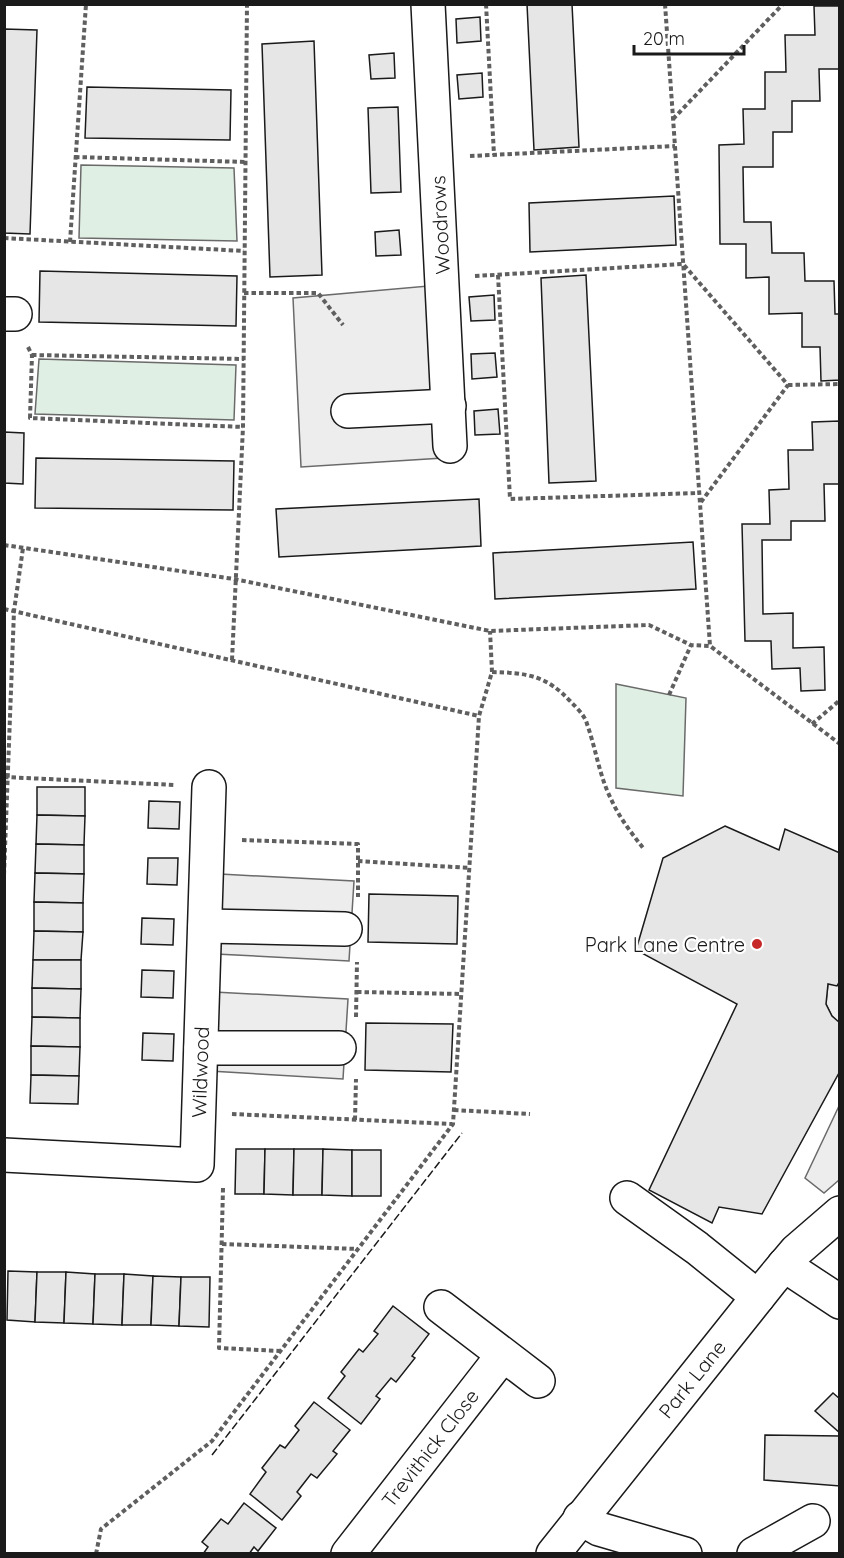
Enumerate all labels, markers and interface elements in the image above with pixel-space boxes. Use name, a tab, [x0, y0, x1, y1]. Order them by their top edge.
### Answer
scale bar	[634, 18, 744, 56]
text: 20 m	[643, 27, 685, 50]
street label: Woodrows	[425, 175, 455, 275]
place label: Park Lane Centre	[585, 932, 745, 957]
marker: Park Lane Centre	[750, 937, 764, 951]
street label: Wildwood	[186, 1026, 214, 1118]
street label: Park Lane	[653, 1335, 731, 1423]
street label: Trevithick Close	[376, 1384, 484, 1512]

